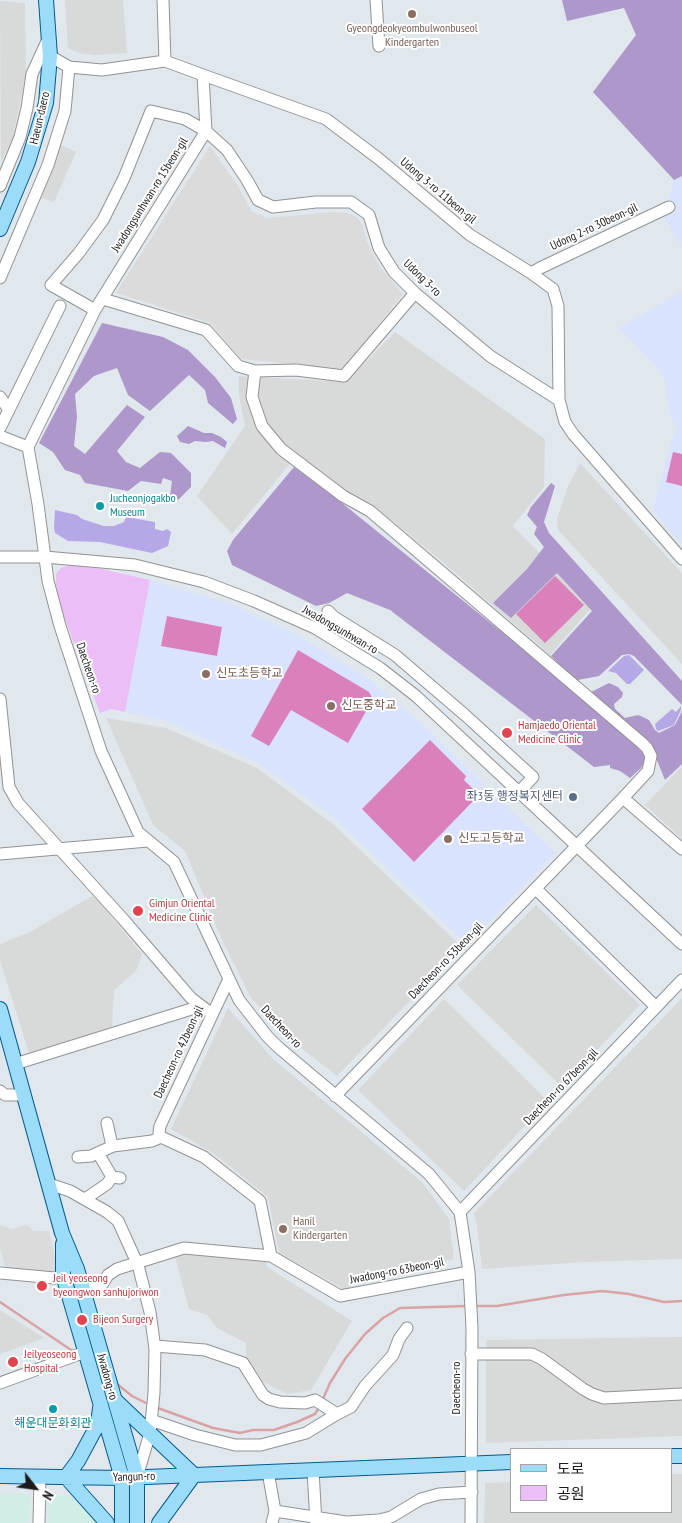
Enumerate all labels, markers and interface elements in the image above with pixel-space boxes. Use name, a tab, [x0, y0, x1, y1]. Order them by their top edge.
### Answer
marker: Gyeongdeokyeombulwonbuseol Kindergarten	[406, 8, 418, 20]
place label: Gyeongdeokyeombulwonbuseol Kindergarten	[346, 22, 478, 50]
street label: Haeun-daero	[27, 90, 53, 146]
street label: Jwadongsunhwan-ro 15beon-gil	[109, 135, 191, 255]
street label: Udong 3-ro 11beon-gil	[397, 155, 479, 227]
street label: Udong 2-ro 30beon-gil	[548, 200, 640, 254]
street label: Udong 3-ro	[400, 256, 444, 300]
place label: Jucheonjogakbo Museum	[110, 492, 176, 520]
marker: Jucheonjogakbo Museum	[94, 500, 106, 512]
street label: Jwadongsunhwan-ro	[300, 603, 380, 657]
street label: Daecheon-ro	[73, 641, 103, 695]
place label: 신도초등학교	[216, 667, 282, 681]
marker: 신도초등학교	[200, 668, 212, 680]
place label: 신도중학교	[341, 699, 396, 713]
marker: 신도중학교	[325, 700, 337, 712]
place label: Hamjaedo Oriental Medicine Clinic	[518, 719, 596, 747]
marker: Hamjaedo Oriental Medicine Clinic	[500, 726, 514, 740]
place label: 좌3동 행정복지센터	[467, 790, 563, 804]
marker: 좌3동 행정복지센터	[567, 791, 579, 803]
place label: 신도고등학교	[458, 832, 524, 846]
marker: 신도고등학교	[442, 833, 454, 845]
place label: Gimjun Oriental Medicine Clinic	[149, 897, 215, 925]
marker: Gimjun Oriental Medicine Clinic	[131, 904, 145, 918]
street label: Daecheon-ro 53beon-gil	[406, 920, 486, 1002]
street label: Daecheon-ro 42beon-gil	[151, 1003, 207, 1101]
street label: Daecheon-ro	[258, 1003, 304, 1051]
street label: Daecheon-ro 67beon-gil	[521, 1046, 601, 1128]
place label: Hanil Kindergarten	[293, 1215, 347, 1243]
marker: Hanil Kindergarten	[277, 1223, 289, 1235]
street label: Jwadong-ro 63beon-gil	[349, 1255, 445, 1287]
place label: Jeil yeoseong byeongwon sanhujoriwon	[53, 1272, 159, 1300]
marker: Jeil yeoseong byeongwon sanhujoriwon	[35, 1279, 49, 1293]
marker: Bijeon Surgery	[75, 1313, 89, 1327]
place label: Bijeon Surgery	[93, 1313, 153, 1327]
place label: Jeilyeoseong Hospital	[24, 1348, 76, 1376]
street label: Jwadong-ro	[94, 1352, 120, 1402]
marker: Jeilyeoseong Hospital	[6, 1355, 20, 1369]
street label: Daecheon-ro	[450, 1362, 464, 1414]
marker: 해운대문화회관	[47, 1403, 59, 1415]
place label: 해운대문화회관	[14, 1417, 92, 1431]
legend	[510, 1448, 672, 1513]
text: 도로	[557, 1459, 585, 1478]
north arrow	[10, 1463, 60, 1513]
street label: Yangun-ro	[113, 1469, 155, 1485]
text: 공원	[557, 1484, 585, 1503]
text: N	[38, 1488, 58, 1503]

